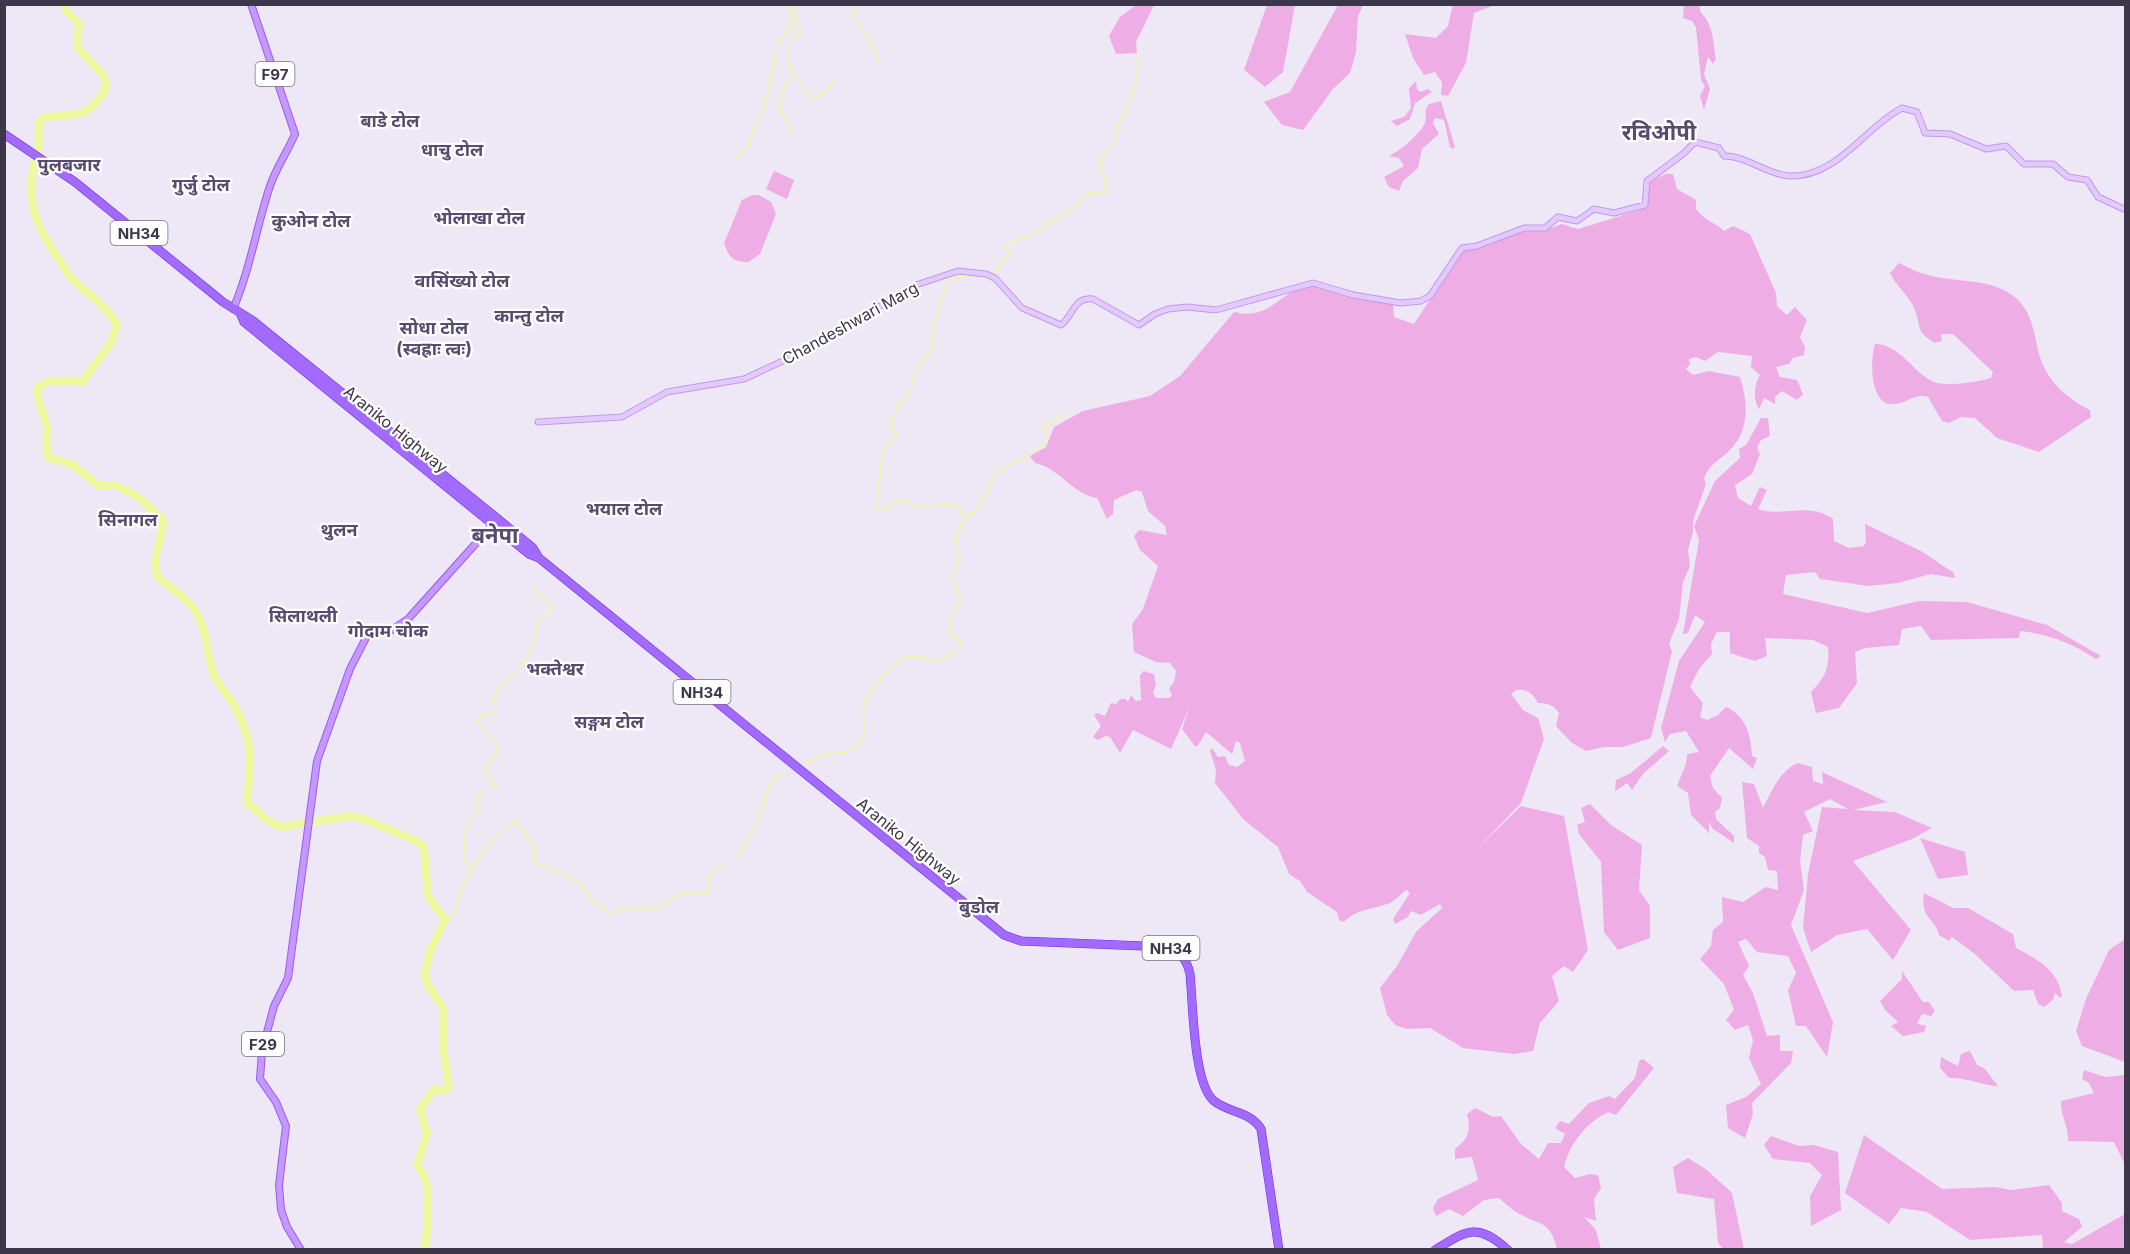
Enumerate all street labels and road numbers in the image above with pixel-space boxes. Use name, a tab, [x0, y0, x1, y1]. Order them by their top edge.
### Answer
road number: F97	[256, 62, 294, 86]
road number: NH34	[110, 221, 168, 245]
street label: Chandeshwari Marg	[779, 277, 921, 369]
street label: Araniko Highway	[340, 381, 452, 477]
road number: NH34	[674, 680, 730, 704]
street label: Araniko Highway	[853, 793, 965, 889]
road number: NH34	[1142, 936, 1200, 960]
road number: F29	[242, 1032, 284, 1056]

